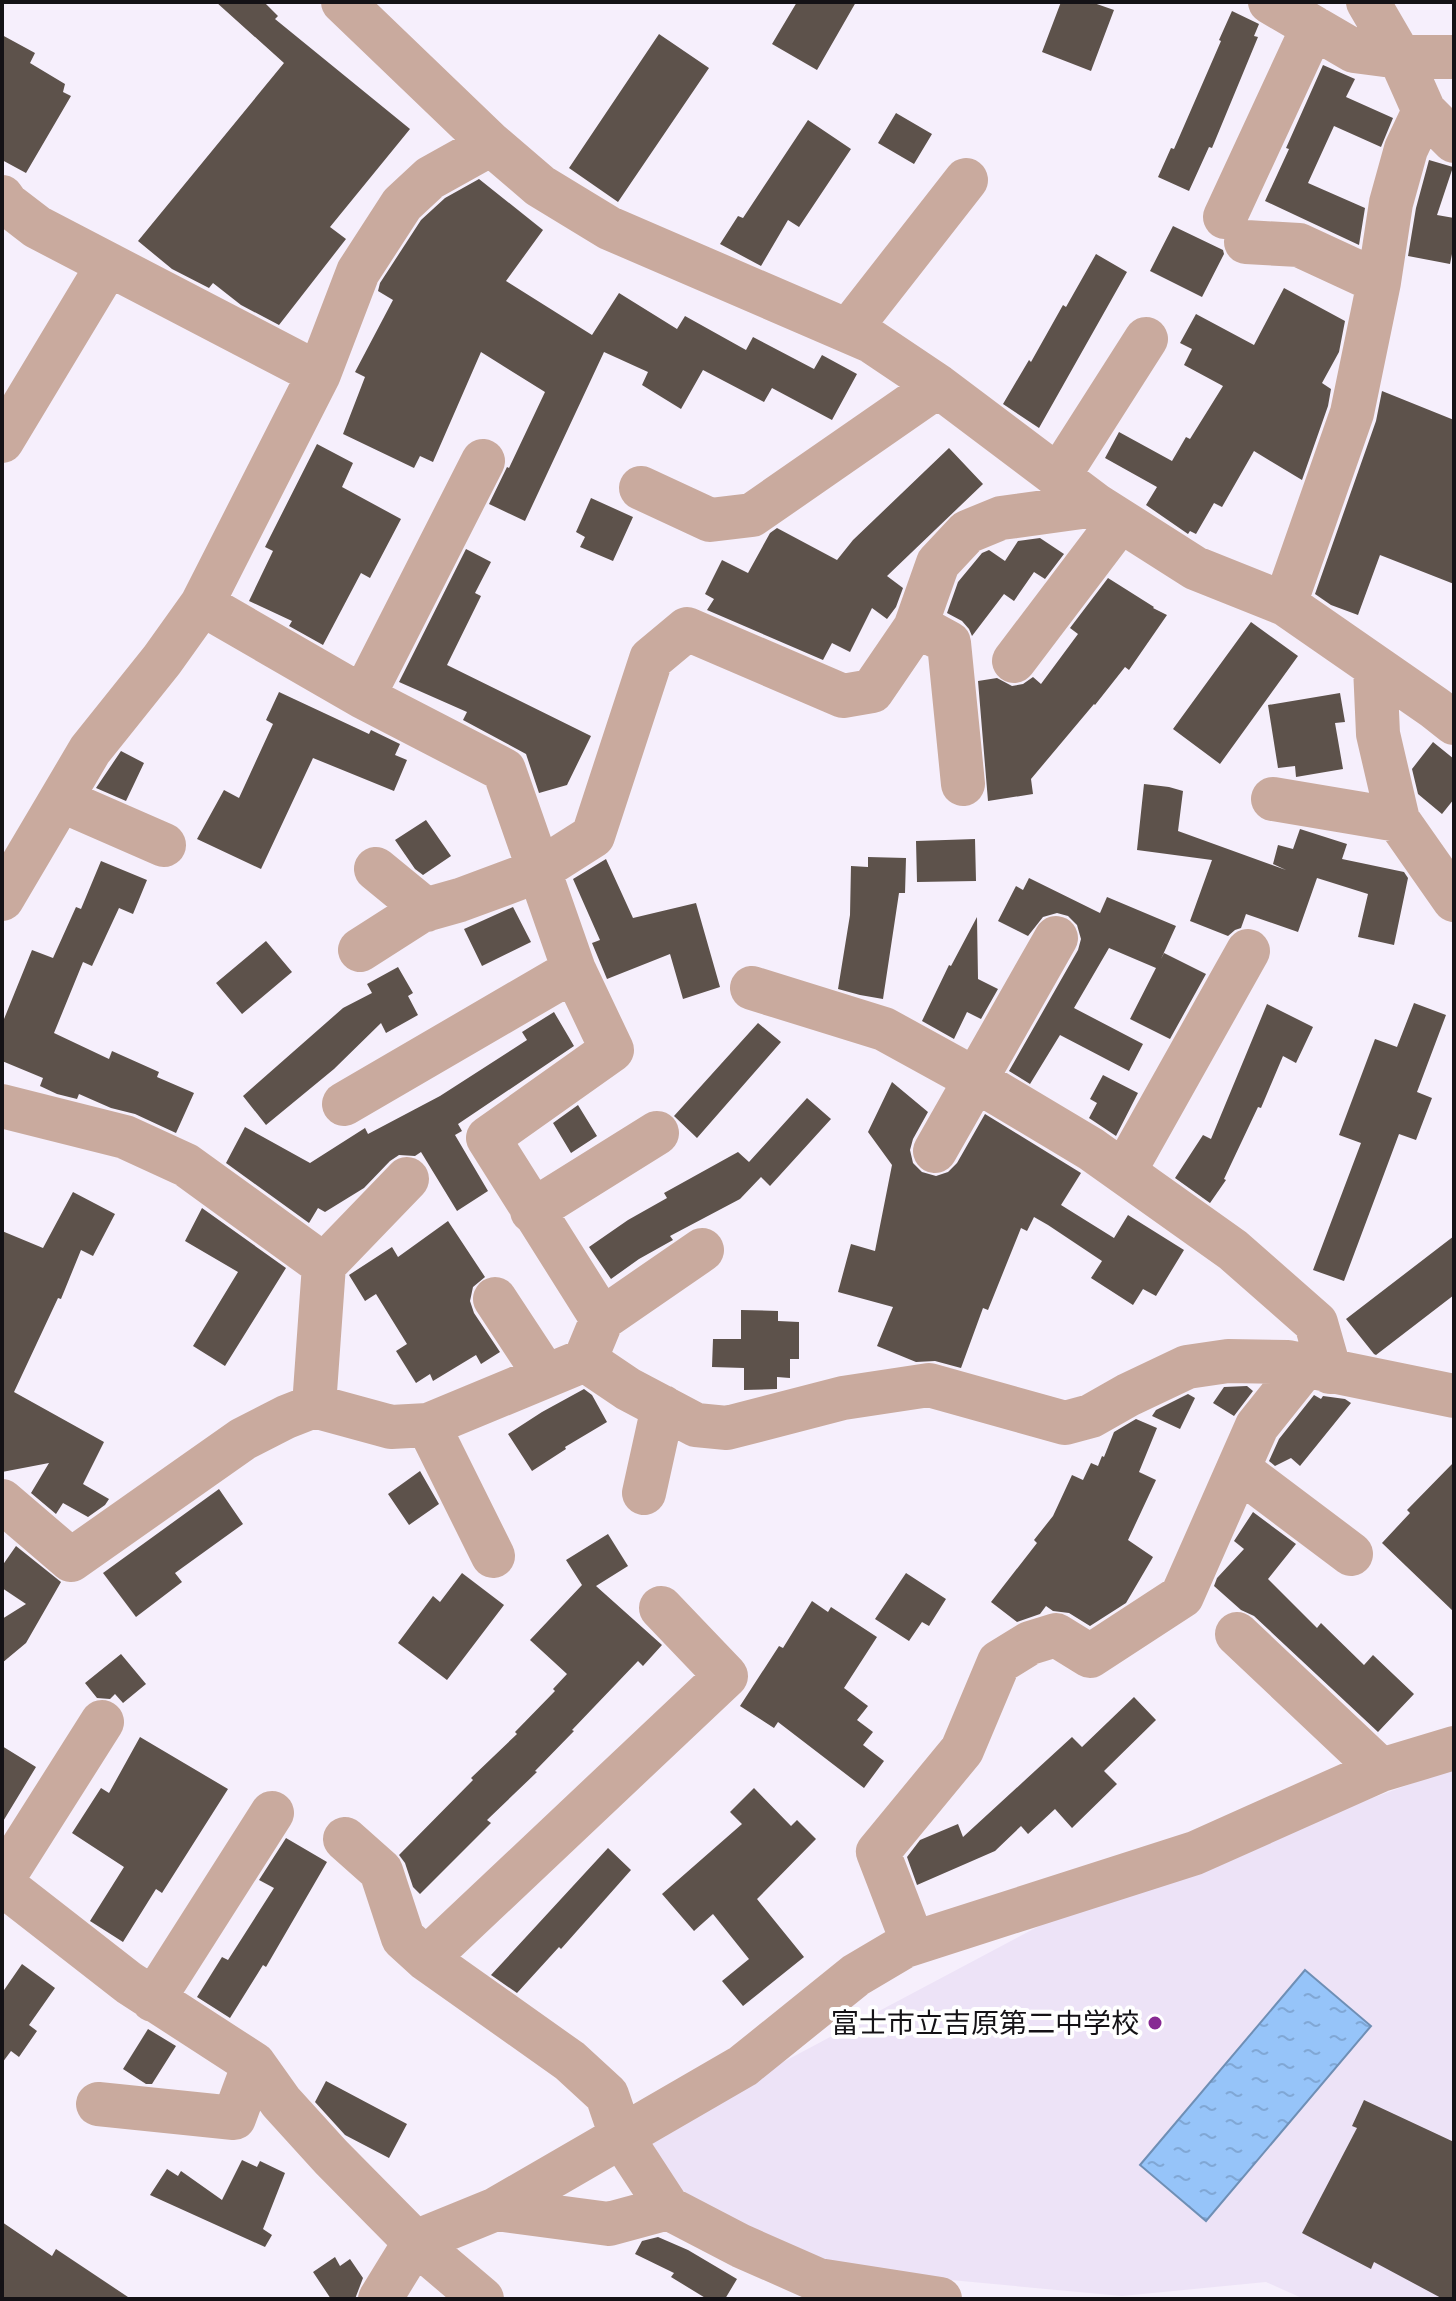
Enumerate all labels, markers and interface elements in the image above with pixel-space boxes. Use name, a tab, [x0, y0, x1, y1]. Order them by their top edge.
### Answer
place label: 富士市立吉原第二中学校	[831, 2005, 1139, 2039]
marker: 富士市立吉原第二中学校	[1146, 2014, 1164, 2032]

